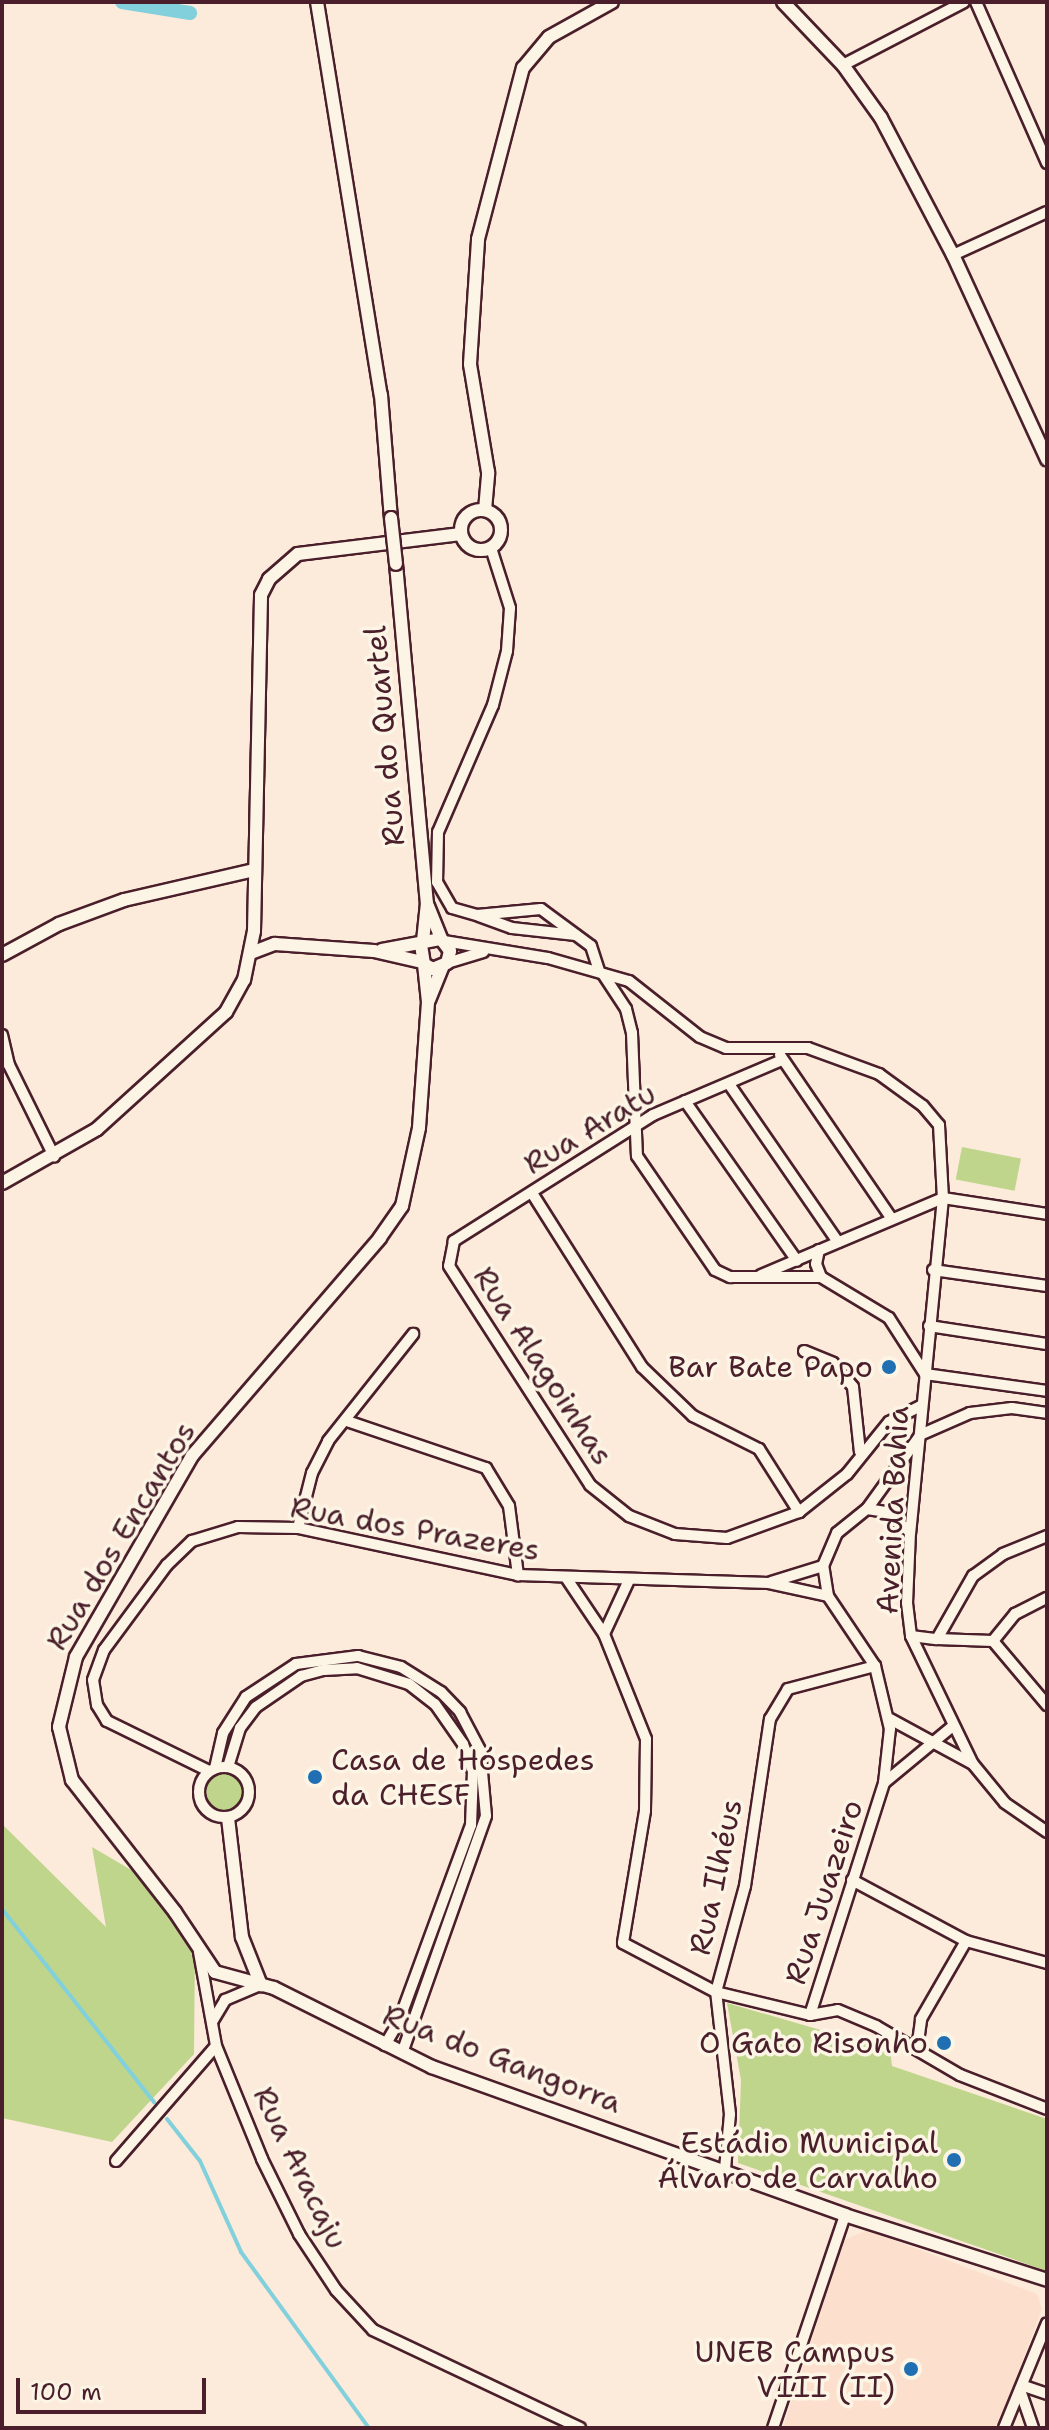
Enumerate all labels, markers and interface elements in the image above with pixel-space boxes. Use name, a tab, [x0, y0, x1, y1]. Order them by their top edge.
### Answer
street label: Rua do Quartel	[357, 624, 413, 848]
street label: Rua Aratu	[517, 1076, 663, 1182]
street label: Rua Alagoinhas	[466, 1260, 620, 1472]
place label: Bar Bate Papo	[668, 1349, 873, 1385]
marker: Bar Bate Papo	[880, 1358, 898, 1376]
street label: Avenida Bahia	[870, 1405, 916, 1615]
street label: Rua dos Encantos	[39, 1415, 203, 1657]
street label: Rua dos Prazeres	[288, 1489, 542, 1569]
place label: Casa de Hóspedes da CHESF	[331, 1742, 594, 1812]
marker: Casa de Hóspedes da CHESF	[306, 1768, 324, 1786]
street label: Rua Juazeiro	[777, 1795, 871, 1989]
street label: Rua Ilhéus	[682, 1796, 750, 1958]
street label: Rua do Gangorra	[378, 1997, 626, 2121]
place label: O Gato Risonho	[699, 2025, 928, 2061]
marker: O Gato Risonho	[935, 2034, 953, 2052]
street label: Rua Aracaju	[245, 2081, 355, 2255]
place label: Estádio Municipal Álvaro de Carvalho	[657, 2125, 938, 2196]
marker: Estádio Municipal Álvaro de Carvalho	[945, 2151, 963, 2169]
place label: UNEB Campus VIII (II)	[694, 2334, 895, 2404]
marker: UNEB Campus VIII (II)	[902, 2360, 920, 2378]
scale bar	[20, 2362, 210, 2412]
text: 100 m	[30, 2376, 102, 2408]

